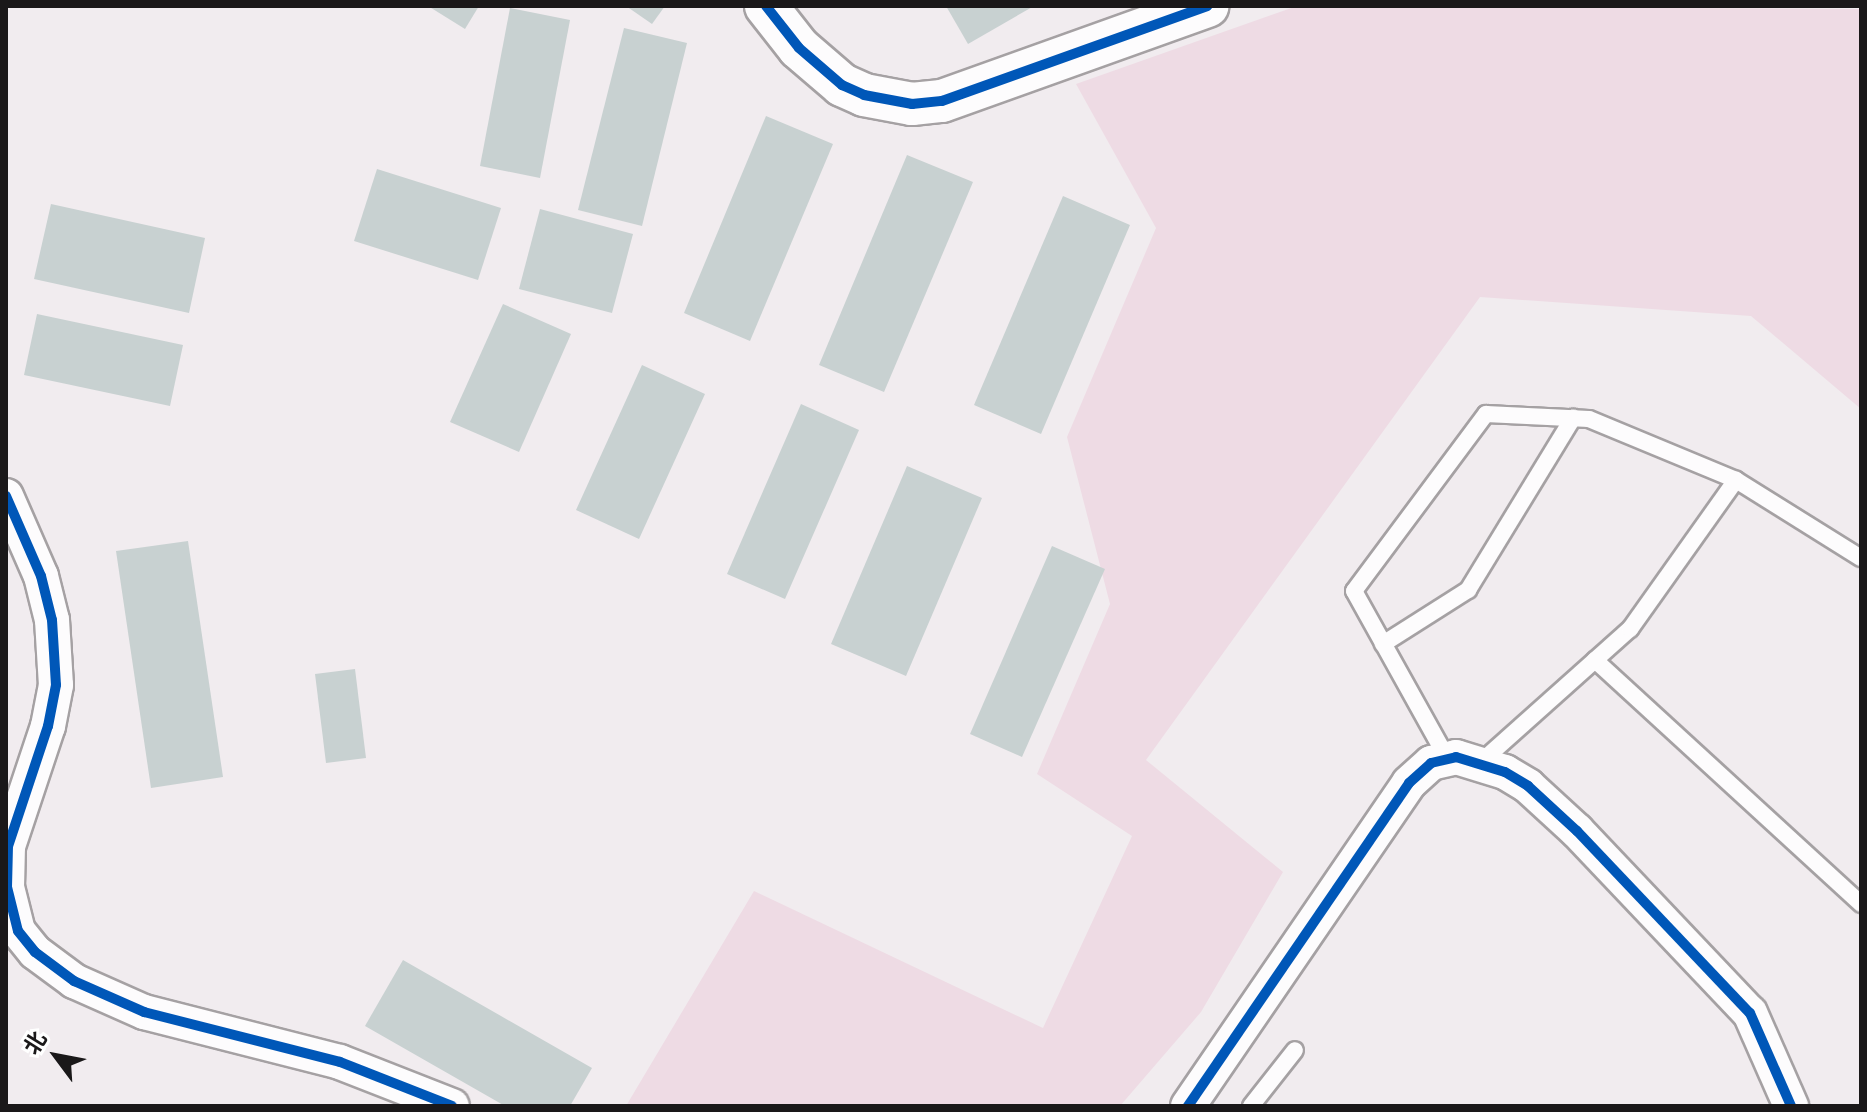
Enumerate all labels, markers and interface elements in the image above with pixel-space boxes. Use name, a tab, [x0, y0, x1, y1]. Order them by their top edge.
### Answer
north arrow	[16, 1016, 96, 1096]
text: 北	[19, 1027, 53, 1060]

